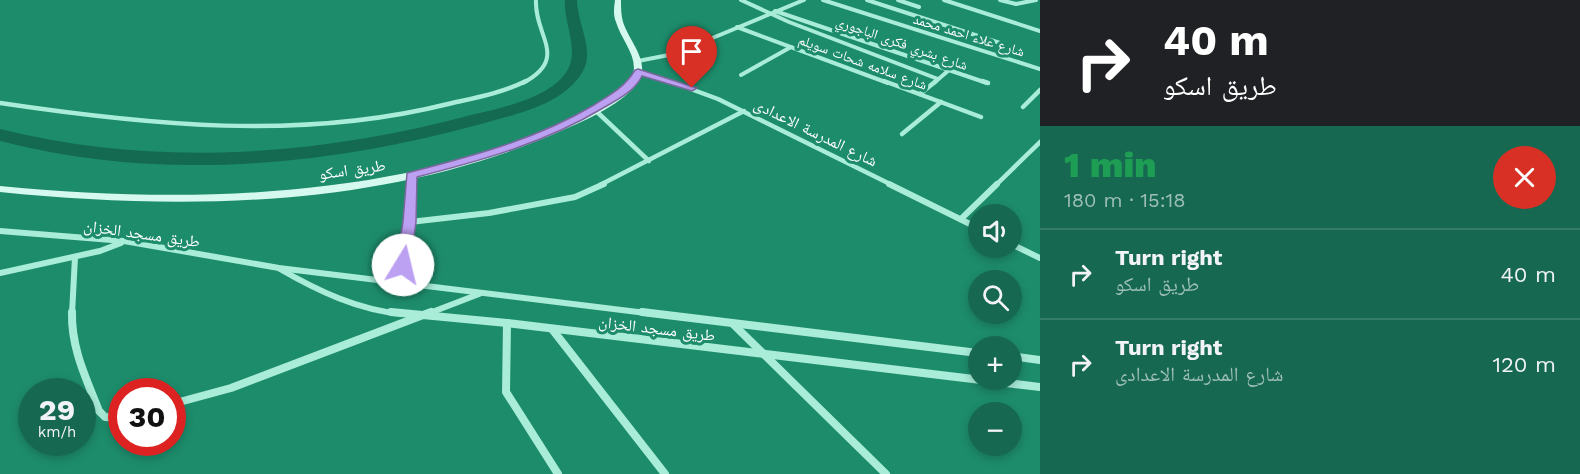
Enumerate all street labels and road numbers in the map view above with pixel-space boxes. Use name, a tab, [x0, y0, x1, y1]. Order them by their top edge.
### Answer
street label: شارع علاء احمد محمد	[911, 10, 1027, 61]
street label: شارع بشري فكرى الباجوري	[833, 13, 970, 76]
street label: شارع سلامه شحات سويلم	[796, 31, 929, 95]
street label: شارع المدرسة الاعدادى	[751, 94, 881, 171]
street label: طريق اسكو	[317, 155, 387, 185]
street label: طريق مسجد الخزان	[82, 216, 201, 252]
street label: طريق مسجد الخزان	[597, 312, 716, 346]

